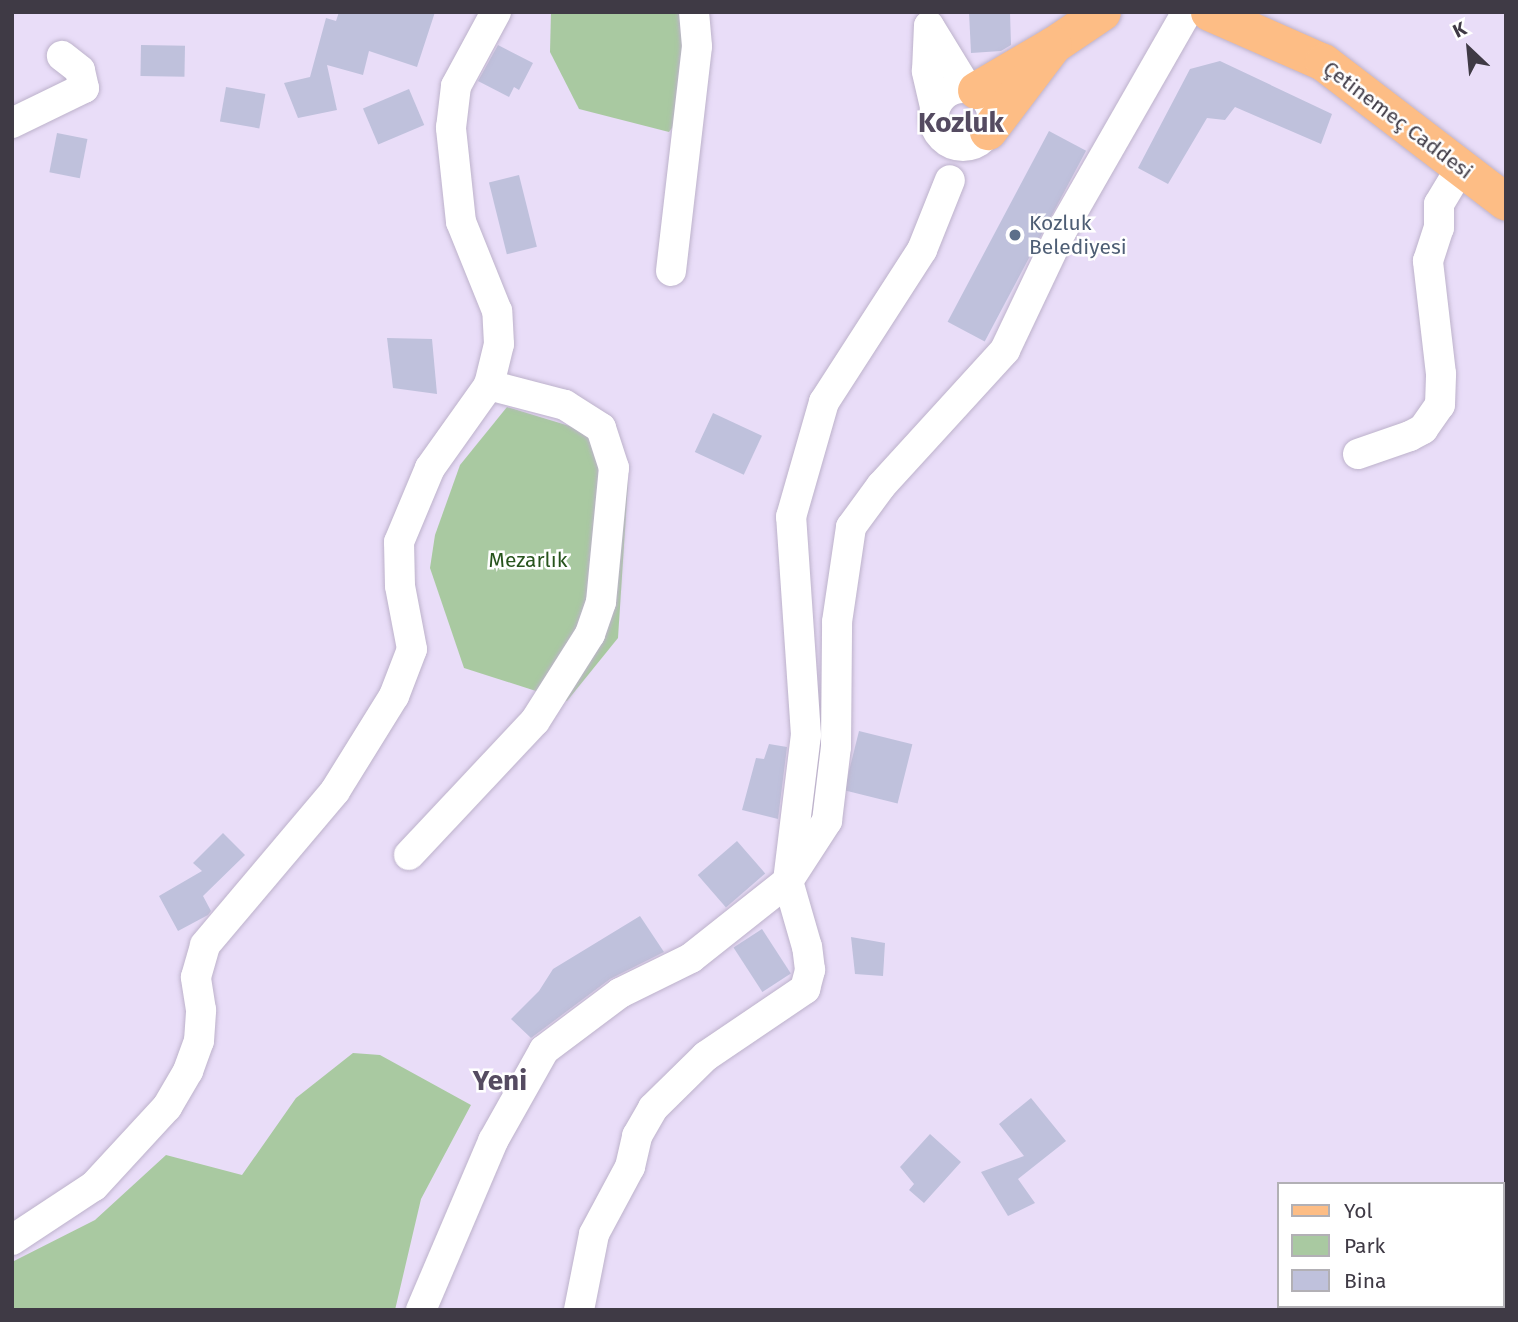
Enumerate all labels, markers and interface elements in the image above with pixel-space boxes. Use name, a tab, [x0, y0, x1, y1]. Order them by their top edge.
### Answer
north arrow	[1434, 14, 1504, 84]
text: K	[1449, 17, 1470, 43]
street label: Çetinemeç Caddesi	[1318, 56, 1478, 184]
district label: Kozluk	[918, 106, 1004, 140]
place label: Kozluk Belediyesi	[1029, 210, 1127, 260]
marker: Kozluk Belediyesi	[1007, 227, 1023, 243]
park label: Mezarlık	[489, 547, 567, 573]
district label: Yeni	[473, 1064, 527, 1098]
legend	[1276, 1182, 1504, 1308]
text: Yol	[1344, 1198, 1373, 1224]
text: Park	[1344, 1233, 1385, 1259]
text: Bina	[1344, 1268, 1386, 1294]

